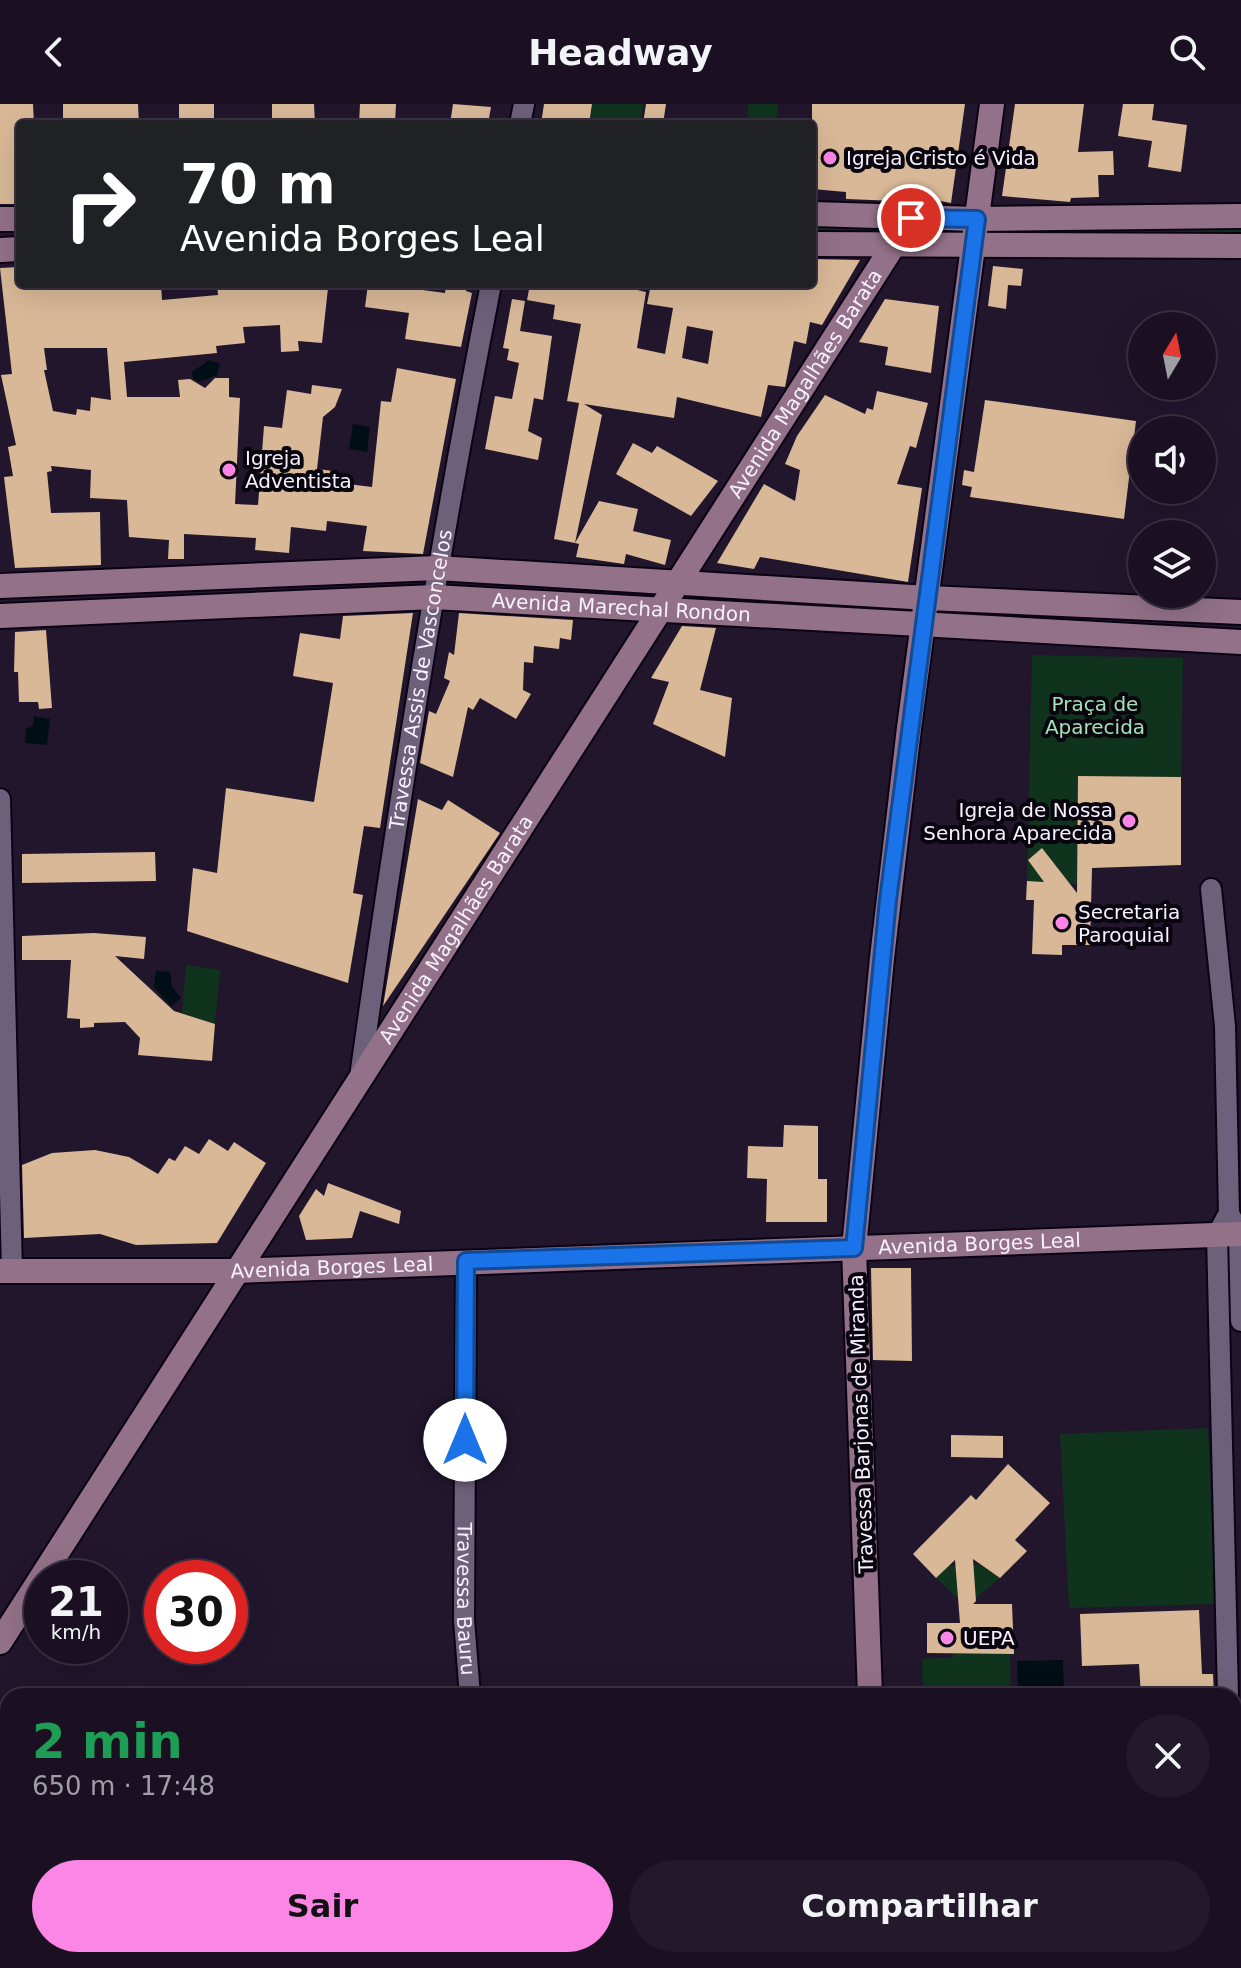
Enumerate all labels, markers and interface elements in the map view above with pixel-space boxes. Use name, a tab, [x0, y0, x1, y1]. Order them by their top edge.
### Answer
icon: back	[32, 30, 76, 74]
icon: search	[1165, 30, 1209, 74]
text: Headway	[528, 32, 713, 73]
place label: Igreja Cristo é Vida	[846, 146, 1036, 170]
marker: Igreja Cristo é Vida	[821, 149, 839, 167]
text: 70 m	[180, 151, 336, 216]
icon: right	[48, 152, 152, 256]
pin	[877, 184, 945, 252]
icon: arrive	[889, 196, 933, 240]
text: Avenida Borges Leal	[180, 218, 545, 259]
street label: Avenida Magalhães Barata	[723, 265, 887, 502]
north arrow	[1128, 312, 1216, 400]
map controls	[1128, 312, 1216, 608]
button: sound	[1128, 416, 1216, 504]
place label: Igreja Adventista	[245, 446, 352, 493]
marker: Igreja Adventista	[220, 461, 238, 479]
button: layers	[1128, 520, 1216, 608]
street label: Travessa Assis de Vasconcelos	[384, 528, 457, 832]
street label: Avenida Marechal Rondon	[491, 588, 751, 627]
park label: Praça de Aparecida	[1045, 692, 1145, 739]
place label: Igreja de Nossa Senhora Aparecida	[923, 798, 1113, 845]
street label: Avenida Magalhães Barata	[374, 810, 538, 1048]
marker: Igreja de Nossa Senhora Aparecida	[1120, 812, 1138, 830]
place label: Secretaria Paroquial	[1078, 900, 1180, 947]
marker: Secretaria Paroquial	[1053, 914, 1071, 932]
street label: Avenida Borges Leal	[878, 1228, 1081, 1259]
street label: Avenida Borges Leal	[230, 1252, 434, 1283]
street label: Travessa Barjonas de Miranda	[844, 1274, 878, 1575]
position arrow	[423, 1398, 507, 1482]
street label: Travessa Bauru	[452, 1521, 480, 1676]
speed limit sign: 30	[144, 1560, 248, 1664]
text: 21	[48, 1579, 104, 1625]
text: km/h	[51, 1620, 101, 1644]
place label: UEPA	[963, 1626, 1015, 1650]
marker: UEPA	[938, 1629, 956, 1647]
text: 2 min	[32, 1713, 183, 1769]
button: close	[1126, 1714, 1210, 1798]
text: 650 m · 17:48	[32, 1771, 215, 1801]
button: Sair	[32, 1860, 613, 1952]
button: Compartilhar	[629, 1860, 1210, 1952]

